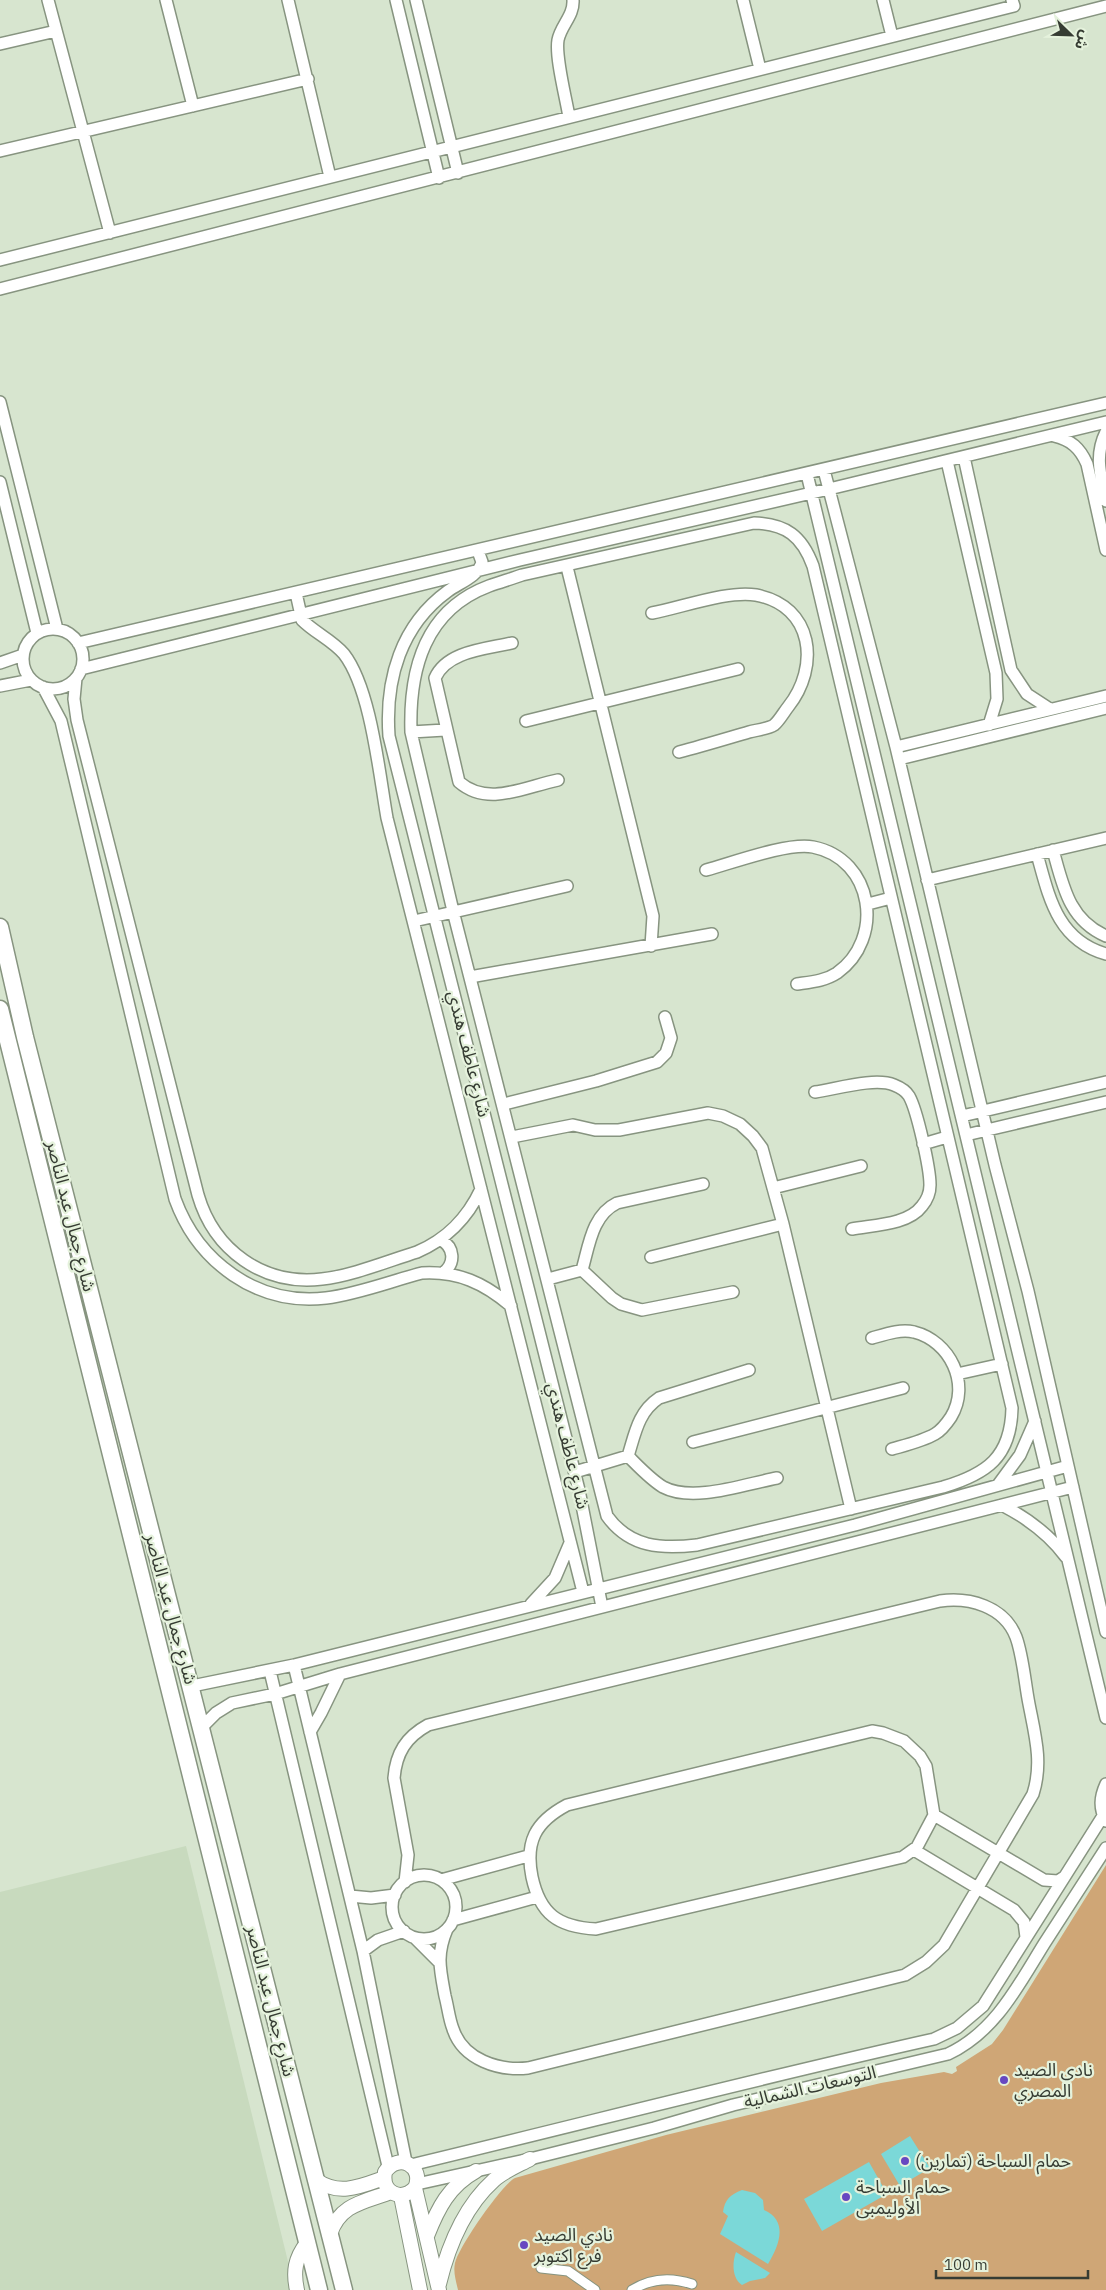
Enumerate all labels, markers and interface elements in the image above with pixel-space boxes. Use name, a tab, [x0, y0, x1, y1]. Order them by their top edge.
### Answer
north arrow	[1046, 10, 1096, 60]
text: ش	[1071, 28, 1095, 52]
street label: شارع عاطف هندي	[440, 988, 496, 1120]
street label: شارع جمال عبد الناصر	[38, 1137, 101, 1295]
street label: شارع عاطف هندي	[539, 1380, 595, 1512]
street label: شارع جمال عبد الناصر	[137, 1530, 203, 1688]
street label: شارع جمال عبد الناصر	[238, 1922, 301, 2080]
place label: نادى الصيد المصري	[1014, 2058, 1093, 2104]
street label: التوسعات الشمالية	[741, 2060, 878, 2113]
marker: نادى الصيد المصري	[998, 2074, 1010, 2086]
place label: حمام السباحة (تمارين)	[915, 2149, 1071, 2175]
marker: حمام السباحة (تمارين)	[899, 2155, 911, 2167]
place label: حمام السباحة الأوليمبى	[856, 2175, 950, 2219]
marker: حمام السباحة الأوليمبى	[840, 2191, 852, 2203]
place label: نادي الصيد فرع اكتوبر	[533, 2223, 613, 2270]
marker: نادي الصيد فرع اكتوبر	[518, 2239, 530, 2251]
scale bar	[936, 2248, 1088, 2280]
text: 100 m	[944, 2255, 988, 2274]

